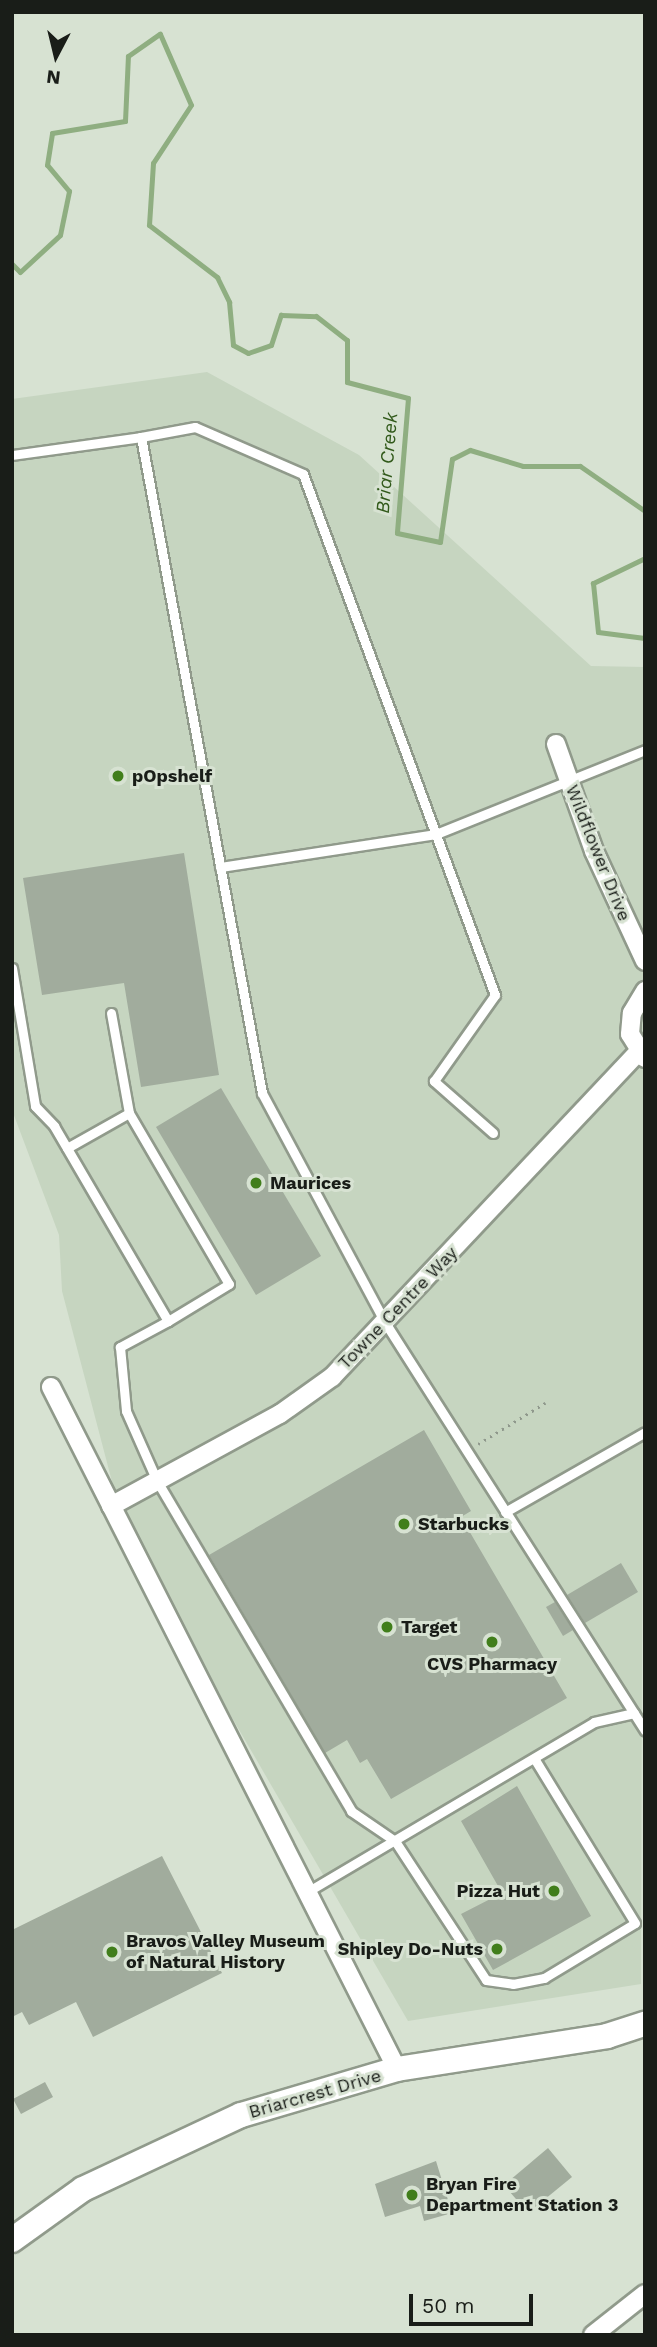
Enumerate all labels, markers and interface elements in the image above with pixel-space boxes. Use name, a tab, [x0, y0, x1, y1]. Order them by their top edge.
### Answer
north arrow	[21, 21, 91, 91]
text: N	[45, 65, 62, 90]
water label: Briar Creek	[371, 411, 403, 515]
place label: pOpshelf	[132, 765, 212, 787]
marker: pOpshelf	[110, 768, 126, 784]
street label: Wildflower Drive	[561, 782, 635, 924]
place label: Maurices	[270, 1172, 351, 1194]
marker: Maurices	[248, 1175, 264, 1191]
street label: Towne Centre Way	[334, 1242, 462, 1374]
place label: Starbucks	[418, 1513, 509, 1535]
marker: Starbucks	[396, 1516, 412, 1532]
place label: Target	[401, 1616, 457, 1638]
marker: Target	[379, 1619, 395, 1635]
marker: CVS Pharmacy	[484, 1634, 500, 1650]
place label: CVS Pharmacy	[427, 1653, 557, 1675]
place label: Pizza Hut	[456, 1880, 540, 1902]
marker: Pizza Hut	[546, 1883, 562, 1899]
place label: Bravos Valley Museum of Natural History	[126, 1931, 326, 1974]
place label: Shipley Do-Nuts	[337, 1938, 483, 1960]
marker: Shipley Do-Nuts	[489, 1941, 505, 1957]
marker: Bravos Valley Museum of Natural History	[104, 1944, 120, 1960]
street label: Briarcrest Drive	[246, 2065, 384, 2123]
place label: Bryan Fire Department Station 3	[426, 2174, 618, 2216]
marker: Bryan Fire Department Station 3	[404, 2187, 420, 2203]
scale bar	[412, 2280, 536, 2324]
text: 50 m	[422, 2293, 474, 2318]

